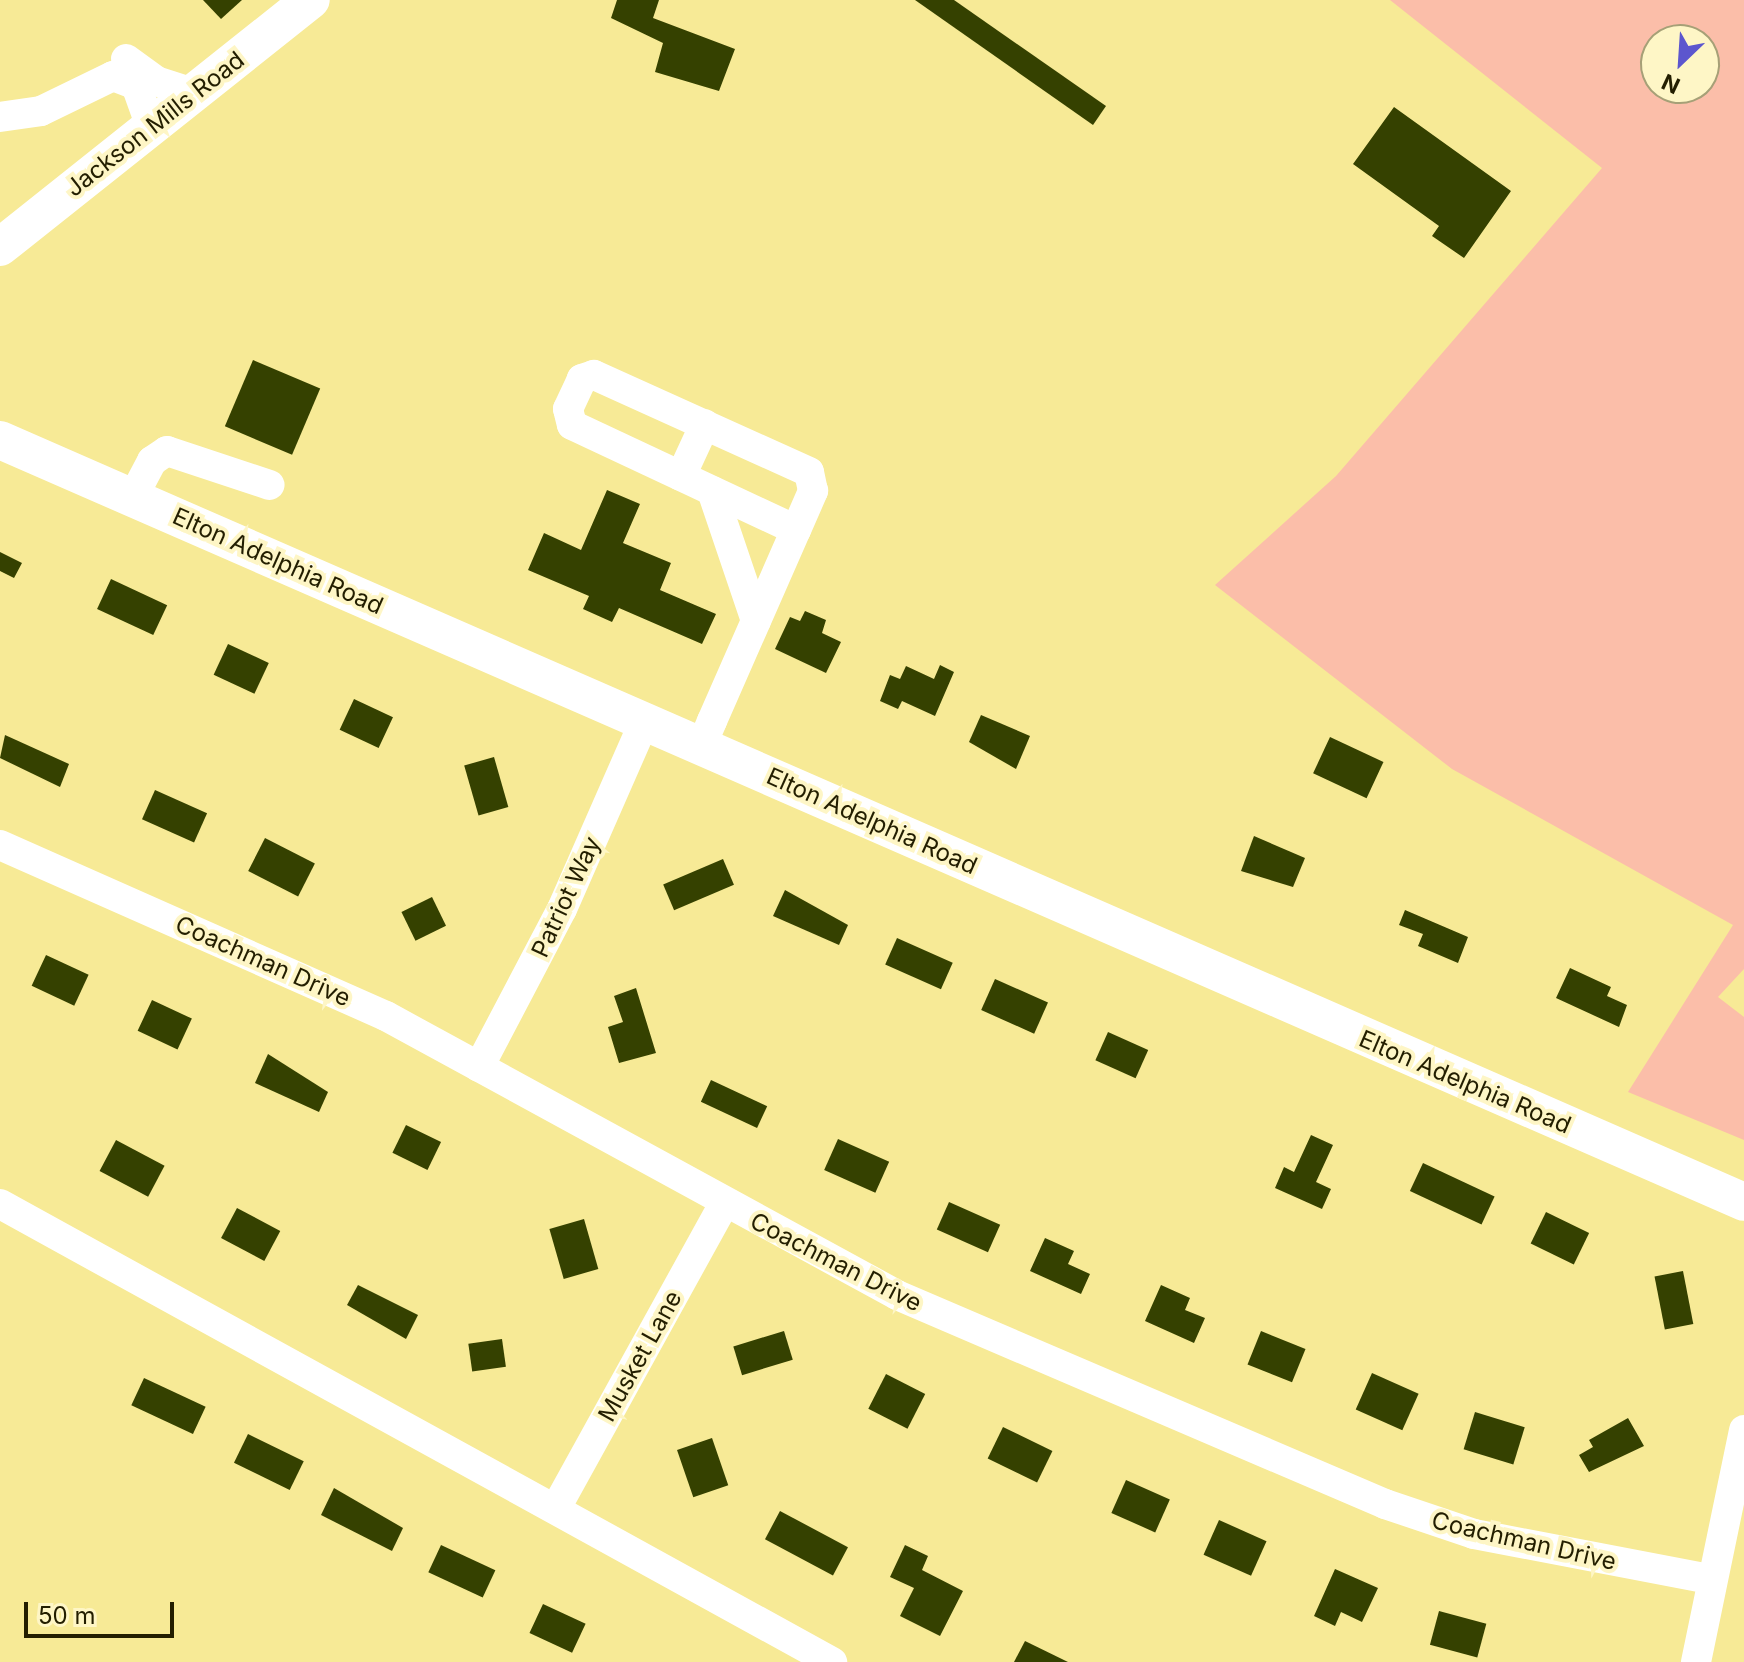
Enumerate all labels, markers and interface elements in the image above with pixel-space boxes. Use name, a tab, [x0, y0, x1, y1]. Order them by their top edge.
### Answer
north arrow	[1640, 24, 1720, 104]
street label: Jackson Mills Road	[60, 45, 250, 203]
text: N	[1658, 69, 1684, 99]
street label: Elton Adelphia Road	[168, 502, 388, 620]
street label: Elton Adelphia Road	[762, 762, 982, 880]
street label: Patriot Way	[525, 832, 607, 962]
street label: Coachman Drive	[171, 910, 355, 1012]
street label: Elton Adelphia Road	[1355, 1024, 1575, 1140]
street label: Coachman Drive	[745, 1206, 927, 1318]
street label: Musket Lane	[592, 1286, 688, 1426]
street label: Coachman Drive	[1429, 1506, 1619, 1576]
scale bar	[28, 1586, 178, 1636]
text: 50 m	[38, 1601, 96, 1630]

